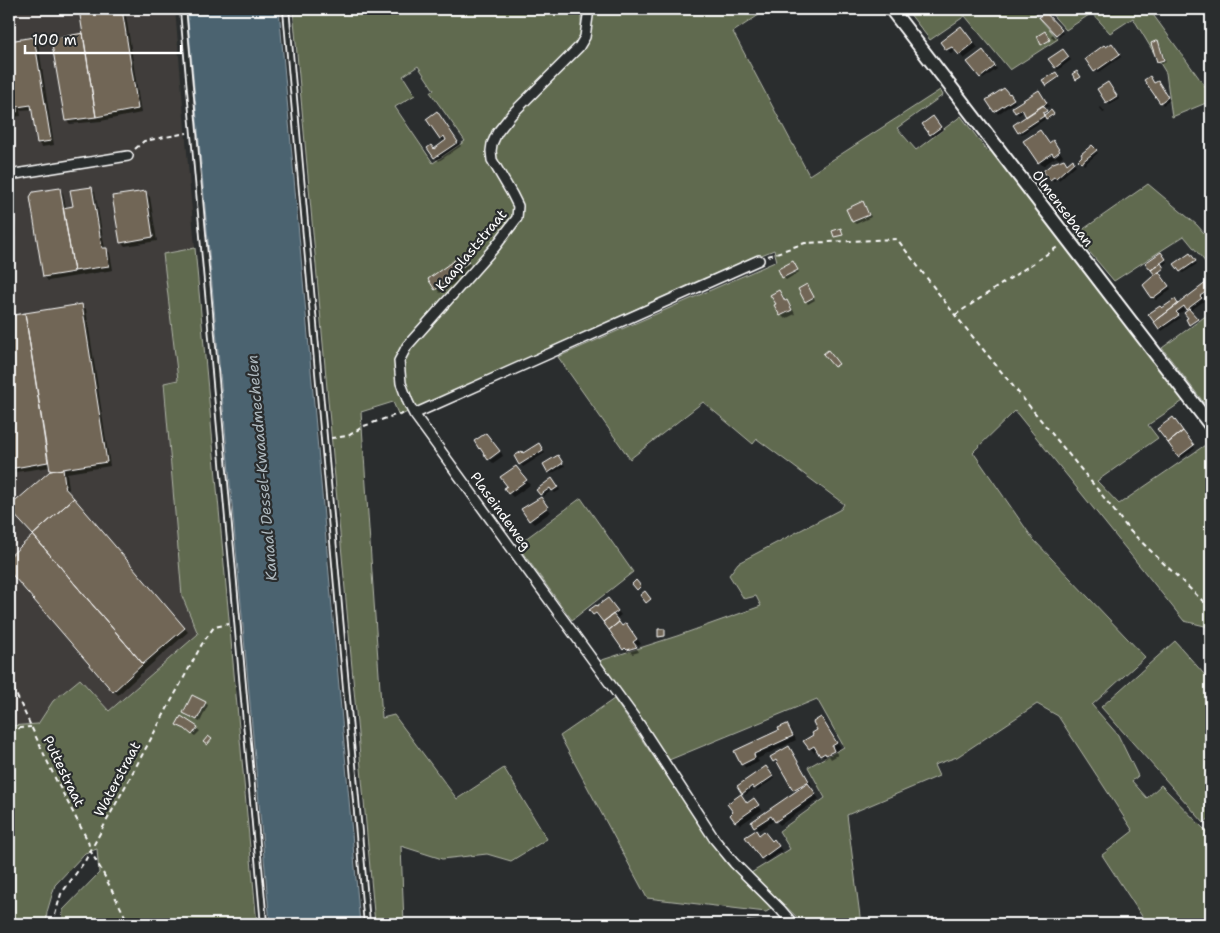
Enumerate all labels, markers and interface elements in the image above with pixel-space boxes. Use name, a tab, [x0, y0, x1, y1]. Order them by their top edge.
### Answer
scale bar	[25, 22, 181, 54]
text: 100 m	[32, 30, 77, 50]
street label: Olmensebaan	[1028, 166, 1098, 250]
street label: Kaaplaststraat	[432, 205, 510, 295]
water label: Kanaal Dessel-Kwaadmechelen	[242, 354, 282, 582]
street label: Plaseindeweg	[467, 468, 535, 554]
street label: Puttestraat	[39, 733, 89, 809]
street label: Waterstraat	[90, 738, 144, 820]

